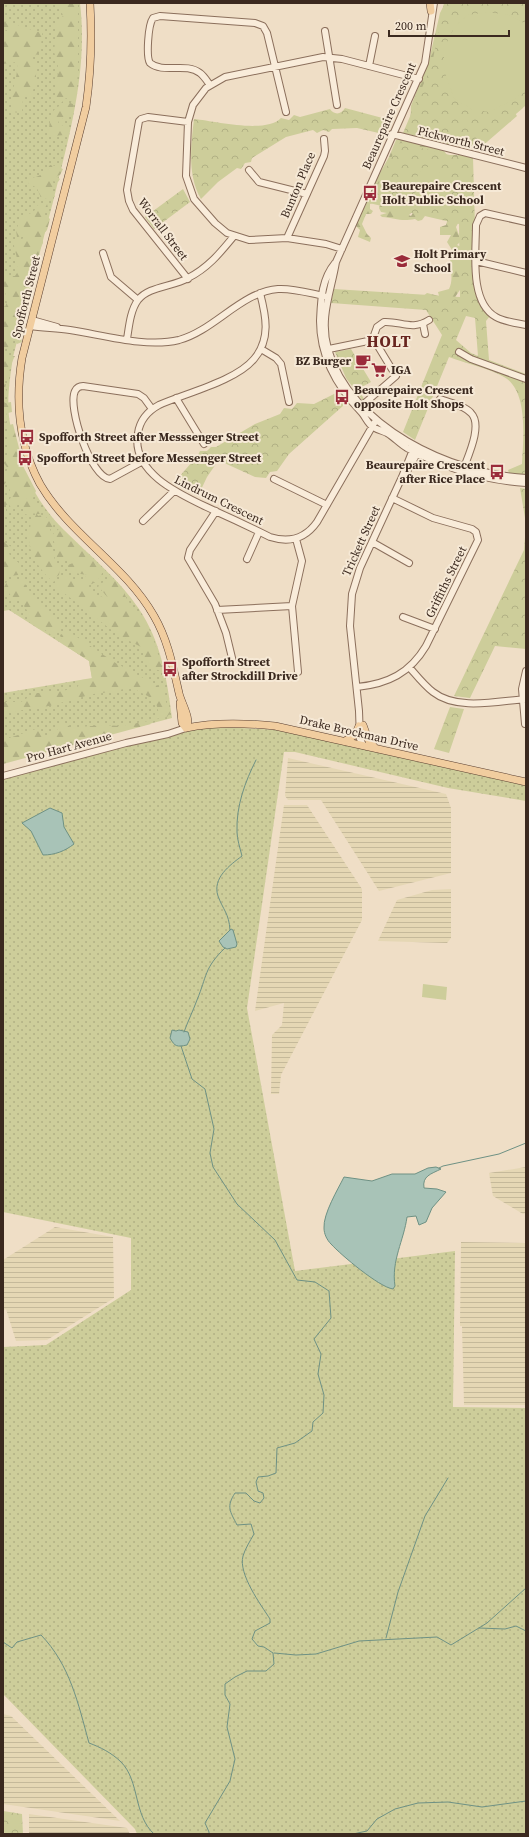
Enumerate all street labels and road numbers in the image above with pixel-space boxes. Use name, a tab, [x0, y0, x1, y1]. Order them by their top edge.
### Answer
street label: Beaurepaire Crescent	[358, 60, 420, 172]
street label: Pickworth Street	[416, 122, 506, 160]
street label: Bunton Place	[277, 149, 319, 221]
street label: Worrall Street	[134, 194, 192, 264]
street label: Spofforth Street	[8, 254, 44, 340]
street label: Lindrum Crescent	[172, 471, 266, 529]
street label: Trickett Street	[338, 503, 384, 579]
street label: Griffiths Street	[422, 543, 470, 621]
street label: Drake Brockman Drive	[298, 711, 420, 755]
street label: Pro Hart Avenue	[24, 728, 114, 766]

